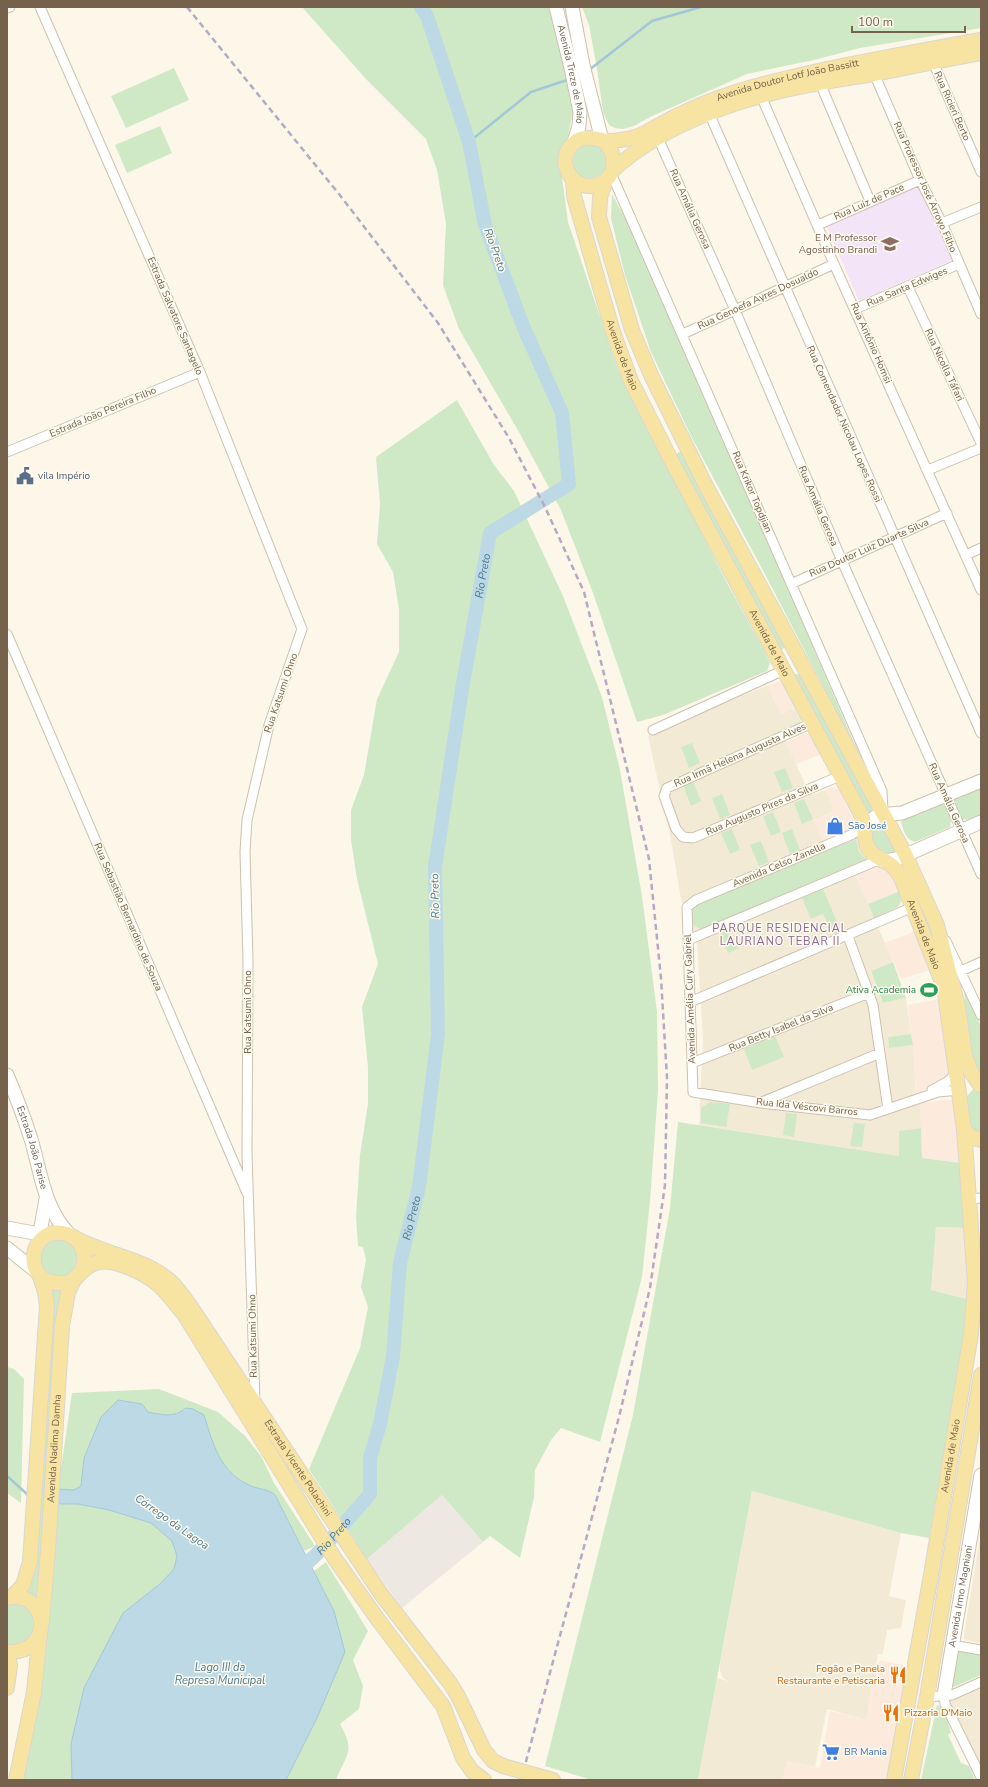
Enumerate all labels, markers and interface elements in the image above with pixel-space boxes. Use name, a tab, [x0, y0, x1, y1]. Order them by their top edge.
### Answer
scale bar	[852, 8, 965, 34]
text: 100 m	[858, 14, 893, 30]
street label: Avenida Treze de Maio	[554, 23, 587, 125]
street label: Avenida Doutor Lotf João Bassitt	[714, 56, 860, 105]
street label: Rua Ricieri Berto	[930, 69, 974, 143]
street label: Rua Professor José Arroyo Filho	[890, 119, 960, 255]
street label: Rua Amália Gerosa	[666, 167, 714, 251]
street label: Rua Luiz de Pace	[832, 180, 906, 224]
water label: Rio Preto	[480, 226, 510, 274]
place label: E M Professor Agostinho Brandi	[799, 231, 877, 257]
school or university icon: E M Professor Agostinho Brandi	[880, 234, 900, 254]
street label: Estrada Salvatore Santagelo	[144, 255, 206, 378]
street label: Rua Santa Edwiges	[864, 263, 950, 310]
street label: Rua Genoefa Ayres Dosualdo	[695, 265, 821, 333]
street label: Rua Antônio Homsi	[847, 300, 895, 386]
street label: Avenida de Maio	[603, 318, 642, 393]
street label: Rua Nicolla Táfari	[921, 326, 967, 404]
street label: Rua Comendador Nicolau Lopes Rossi	[803, 343, 885, 505]
street label: Estrada João Pereira Filho	[47, 383, 159, 441]
street label: Rua Krikor Topdjian	[729, 449, 775, 535]
street label: Rua Amália Gerosa	[795, 464, 841, 548]
public building icon: vila Império	[15, 466, 35, 486]
place label: vila Império	[38, 469, 90, 483]
street label: Rua Doutor Luiz Duarte Silva	[807, 515, 931, 581]
water label: Rio Preto	[471, 552, 494, 599]
street label: Avenida de Maio	[745, 607, 793, 680]
street label: Rua Katsumi Ohno	[261, 651, 301, 735]
street label: Rua Irmã Helena Augusta Alves	[672, 719, 808, 791]
street label: Rua Amália Gerosa	[925, 761, 973, 845]
street label: Rua Augusto Pires da Silva	[704, 779, 820, 839]
shop icon: São José	[825, 816, 845, 836]
place label: São José	[848, 819, 887, 833]
street label: Avenida Celso Zanella	[730, 839, 828, 891]
street label: Rua Sebastião Bernardino de Souza	[90, 841, 166, 993]
water label: Rio Preto	[427, 873, 443, 919]
street label: Avenida de Maio	[903, 897, 944, 972]
district label: PARQUE RESIDENCIAL LAURIANO TEBAR II	[712, 921, 848, 949]
street label: Avenida Amélia Cury Gabriel	[681, 934, 699, 1064]
street label: Rua Katsumi Ohno	[241, 970, 255, 1054]
sports icon: Ativa Academia	[919, 980, 939, 1000]
place label: Ativa Academia	[846, 983, 916, 997]
street label: Rua Betty Isabel da Silva	[727, 1001, 835, 1055]
street label: Rua Ida Véscovi Barros	[755, 1095, 859, 1119]
street label: Estrada João Parise	[13, 1104, 51, 1191]
water label: Rio Preto	[399, 1194, 424, 1242]
street label: Rua Katsumi Ohno	[245, 1294, 261, 1378]
street label: Avenida Nadima Damha	[44, 1394, 65, 1503]
street label: Estrada Vicente Polachini	[261, 1417, 335, 1519]
street label: Avenida de Maio	[938, 1418, 964, 1494]
water label: Córrego da Lagoa	[132, 1491, 212, 1553]
water label: Rio Preto	[313, 1514, 354, 1558]
street label: Avenida Irmo Magniani	[945, 1544, 976, 1648]
water label: Lago III da Represa Municipal	[175, 1660, 265, 1688]
place label: Fogão e Panela Restaurante e Petiscaria	[777, 1662, 885, 1688]
restaurant icon: Fogão e Panela Restaurante e Petiscaria	[888, 1665, 908, 1685]
restaurant icon: Pizzaria D'Maio	[881, 1703, 901, 1723]
place label: Pizzaria D'Maio	[904, 1706, 973, 1720]
supermarket icon: BR Mania	[821, 1742, 841, 1762]
place label: BR Mania	[844, 1745, 887, 1759]

